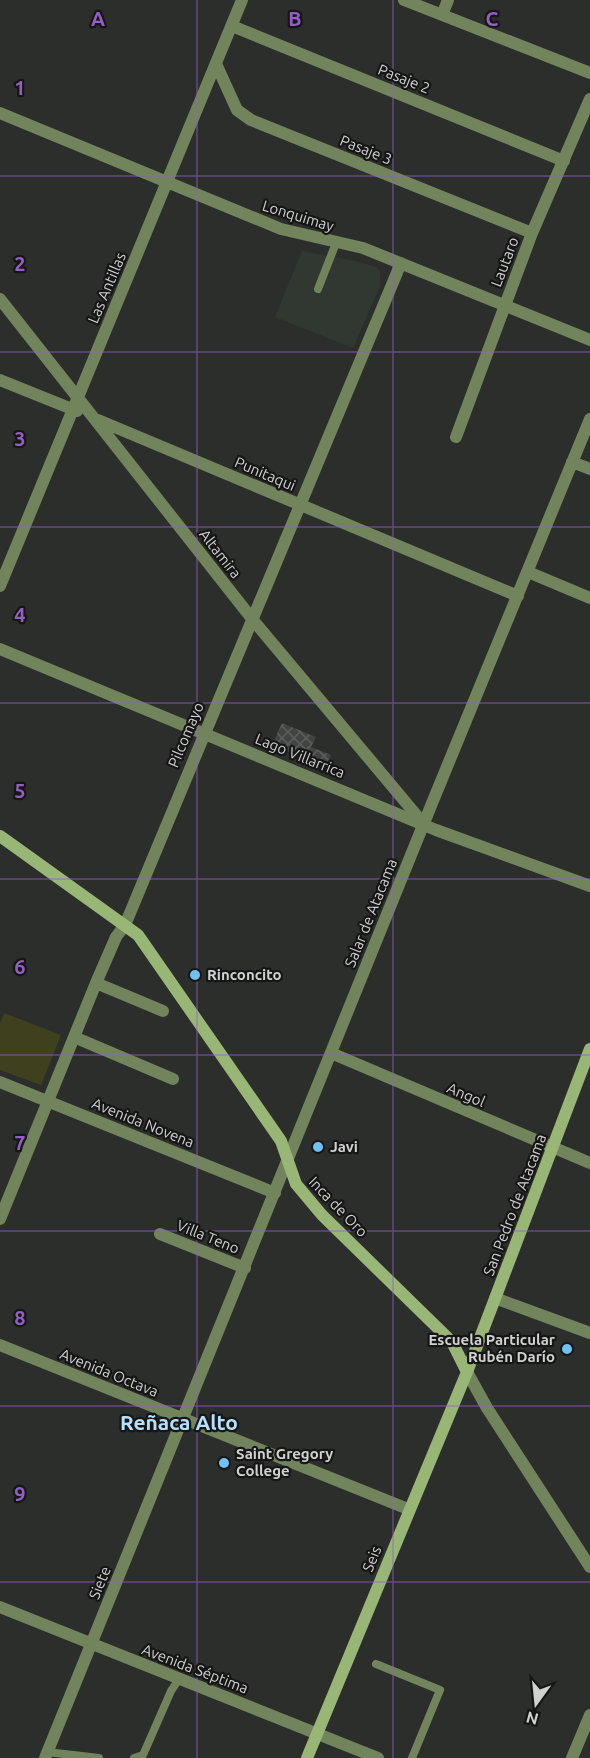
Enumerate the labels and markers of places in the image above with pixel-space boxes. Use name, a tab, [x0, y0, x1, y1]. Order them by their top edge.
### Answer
place label: Rinconcito	[207, 966, 281, 983]
marker: Rinconcito	[188, 968, 202, 982]
place label: Javi	[330, 1138, 358, 1155]
marker: Javi	[311, 1140, 325, 1154]
place label: Escuela Particular Rubén Darío	[428, 1331, 556, 1365]
marker: Escuela Particular Rubén Darío	[560, 1342, 574, 1356]
place label: Saint Gregory College	[236, 1445, 333, 1479]
marker: Saint Gregory College	[217, 1456, 231, 1470]

